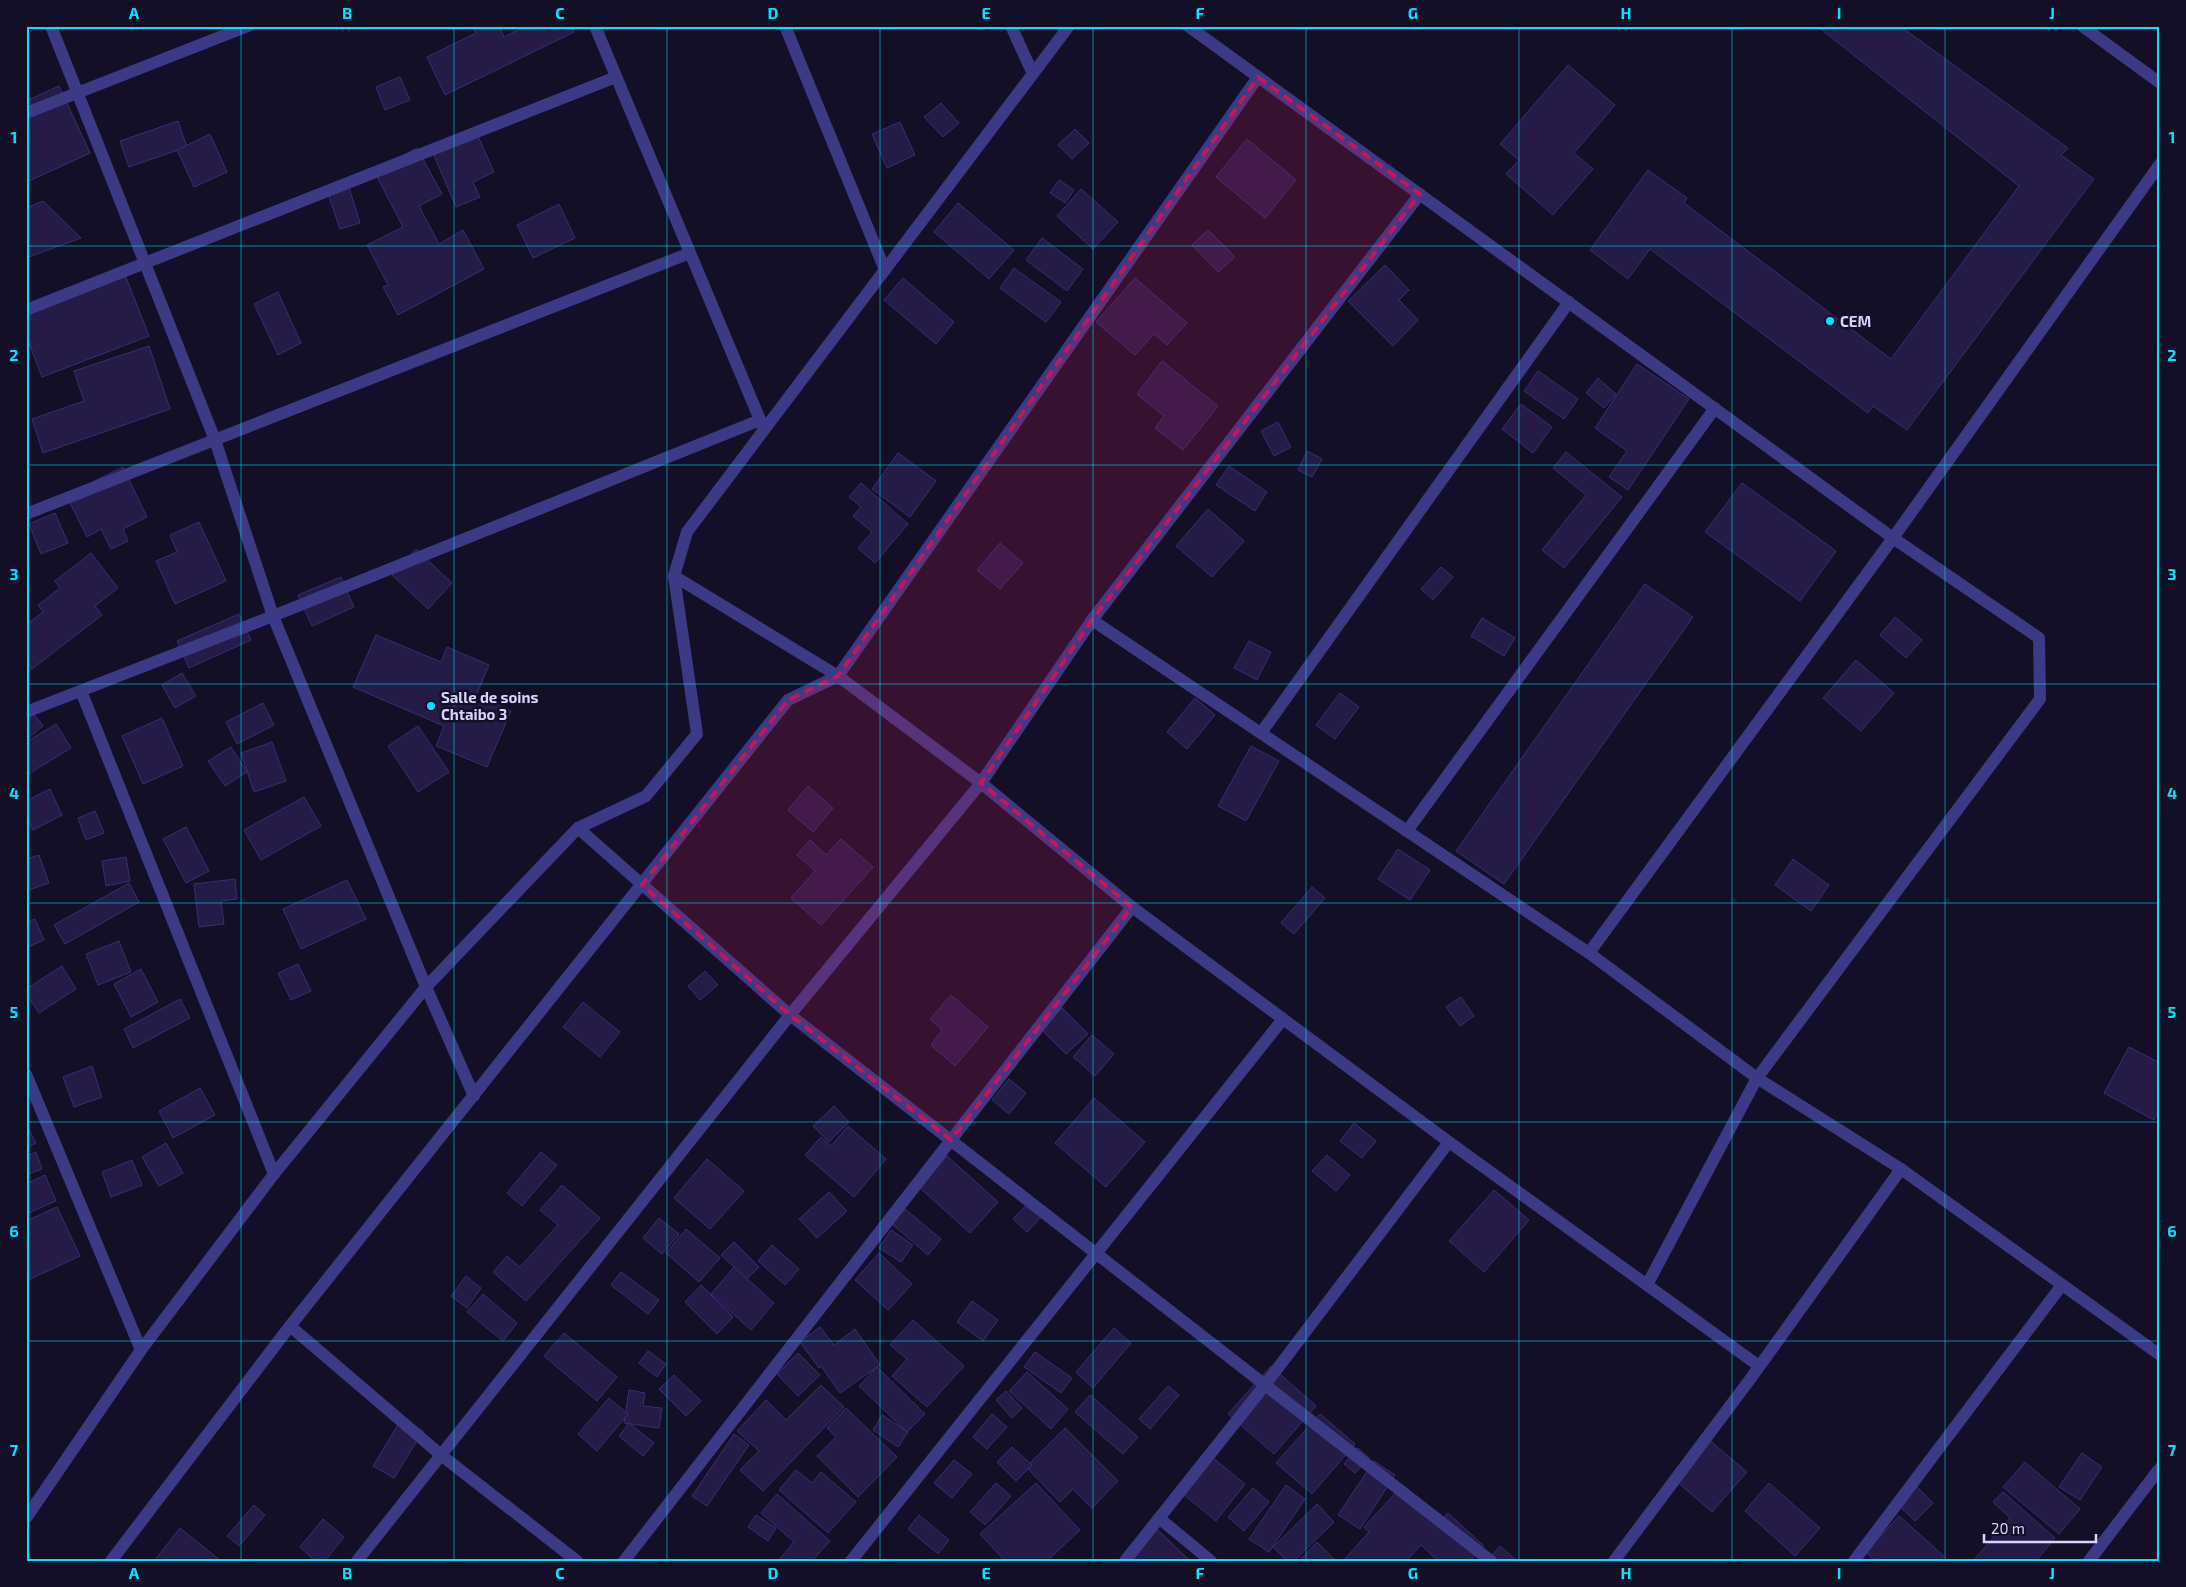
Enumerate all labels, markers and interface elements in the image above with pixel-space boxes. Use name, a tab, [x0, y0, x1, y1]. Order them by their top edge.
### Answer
text: A	[129, 3, 140, 22]
text: B	[342, 3, 352, 22]
text: C	[555, 3, 565, 22]
text: D	[768, 3, 779, 22]
text: E	[981, 3, 991, 22]
text: F	[1196, 3, 1205, 22]
text: G	[1408, 3, 1418, 22]
text: H	[1620, 3, 1632, 22]
text: I	[1837, 3, 1841, 22]
text: J	[2049, 3, 2055, 22]
text: 1	[11, 127, 17, 146]
text: 1	[2169, 127, 2175, 146]
place label: CEM	[1840, 312, 1871, 330]
marker: CEM	[1824, 315, 1836, 327]
text: 2	[9, 345, 19, 364]
text: 2	[2167, 345, 2177, 364]
text: 3	[9, 564, 19, 583]
text: 3	[2167, 564, 2177, 583]
place label: Salle de soins Chtaibo 3	[441, 688, 539, 723]
marker: Salle de soins Chtaibo 3	[425, 700, 437, 712]
text: 4	[9, 783, 19, 802]
text: 4	[2167, 783, 2177, 802]
text: 5	[10, 1002, 19, 1021]
text: 5	[2168, 1002, 2177, 1021]
text: 6	[9, 1221, 19, 1240]
text: 6	[2167, 1221, 2177, 1240]
text: 7	[10, 1440, 19, 1459]
text: 7	[2168, 1440, 2177, 1459]
scale bar	[1984, 1512, 2096, 1544]
text: 20 m	[1991, 1519, 2025, 1537]
text: A	[129, 1563, 140, 1582]
text: B	[342, 1563, 352, 1582]
text: C	[555, 1563, 565, 1582]
text: D	[768, 1563, 779, 1582]
text: E	[981, 1563, 991, 1582]
text: F	[1196, 1563, 1205, 1582]
text: G	[1408, 1563, 1418, 1582]
text: H	[1620, 1563, 1632, 1582]
text: I	[1837, 1563, 1841, 1582]
text: J	[2049, 1563, 2055, 1582]

